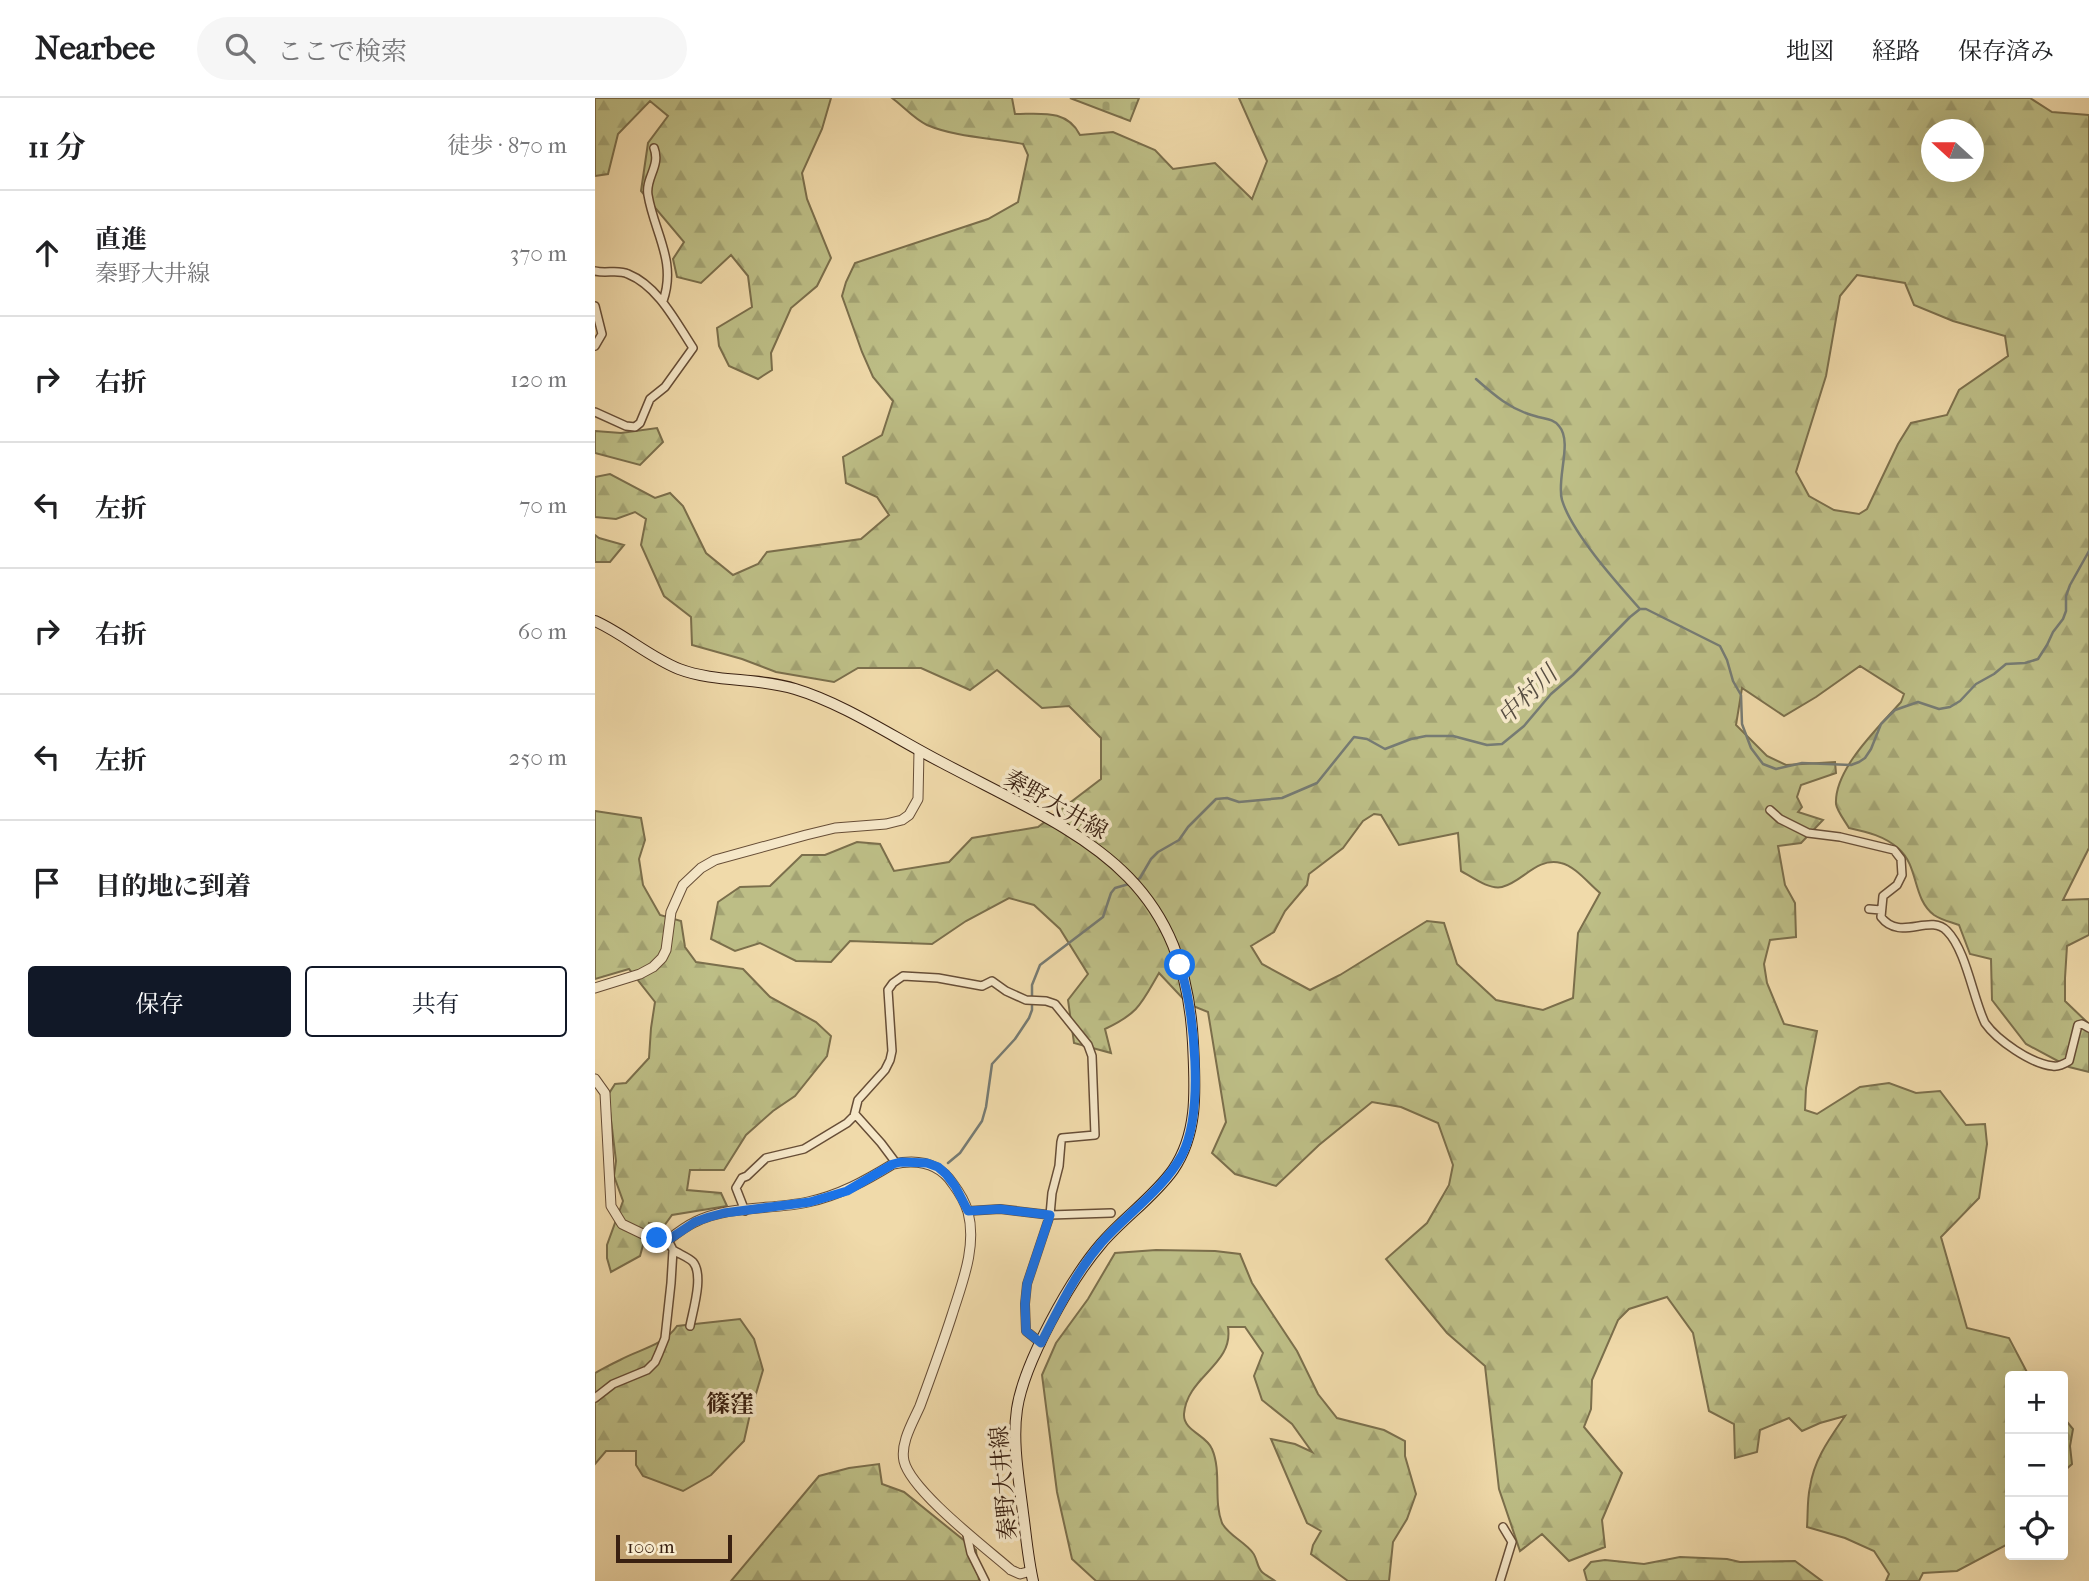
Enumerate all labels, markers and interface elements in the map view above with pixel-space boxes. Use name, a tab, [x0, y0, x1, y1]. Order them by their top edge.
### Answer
search box	[197, 17, 687, 80]
text: Nearbee	[35, 29, 155, 68]
icon: search	[221, 29, 259, 67]
text: ここで検索	[277, 36, 407, 67]
text: 地図	[1786, 37, 1834, 65]
text: 経路	[1872, 37, 1920, 65]
text: 保存済み	[1958, 37, 2054, 65]
north arrow	[1921, 119, 1984, 182]
text: 11 分	[28, 130, 86, 165]
text: 徒歩 · 870 m	[447, 132, 567, 159]
text: 直進	[95, 224, 147, 255]
icon: ahead	[28, 234, 66, 272]
text: 370 m	[510, 240, 567, 267]
text: 秦野大井線	[95, 260, 210, 287]
icon: right	[28, 360, 66, 398]
text: 120 m	[510, 366, 567, 393]
text: 右折	[95, 367, 147, 398]
icon: left	[28, 486, 66, 524]
text: 70 m	[519, 492, 567, 519]
text: 左折	[95, 493, 147, 524]
icon: right	[28, 612, 66, 650]
text: 60 m	[518, 618, 567, 645]
text: 右折	[95, 619, 147, 650]
water label: 中村川	[1491, 658, 1565, 730]
icon: left	[28, 738, 66, 776]
text: 250 m	[509, 744, 567, 771]
text: 左折	[95, 745, 147, 776]
street label: 秦野大井線	[999, 764, 1112, 845]
icon: arrive	[28, 864, 66, 902]
text: 目的地に到着	[95, 871, 251, 902]
route start	[1164, 949, 1195, 980]
button: 保存	[28, 966, 291, 1037]
button: 共有	[305, 966, 567, 1037]
route end	[641, 1222, 672, 1253]
map controls	[2005, 1371, 2068, 1560]
button: +	[2005, 1371, 2068, 1434]
district label: 篠窪	[706, 1390, 754, 1418]
street label: 秦野大井線	[985, 1424, 1022, 1541]
button: −	[2005, 1434, 2068, 1497]
button: locate	[2005, 1497, 2068, 1560]
scale bar	[616, 1532, 731, 1564]
text: 100 m	[627, 1536, 675, 1558]

